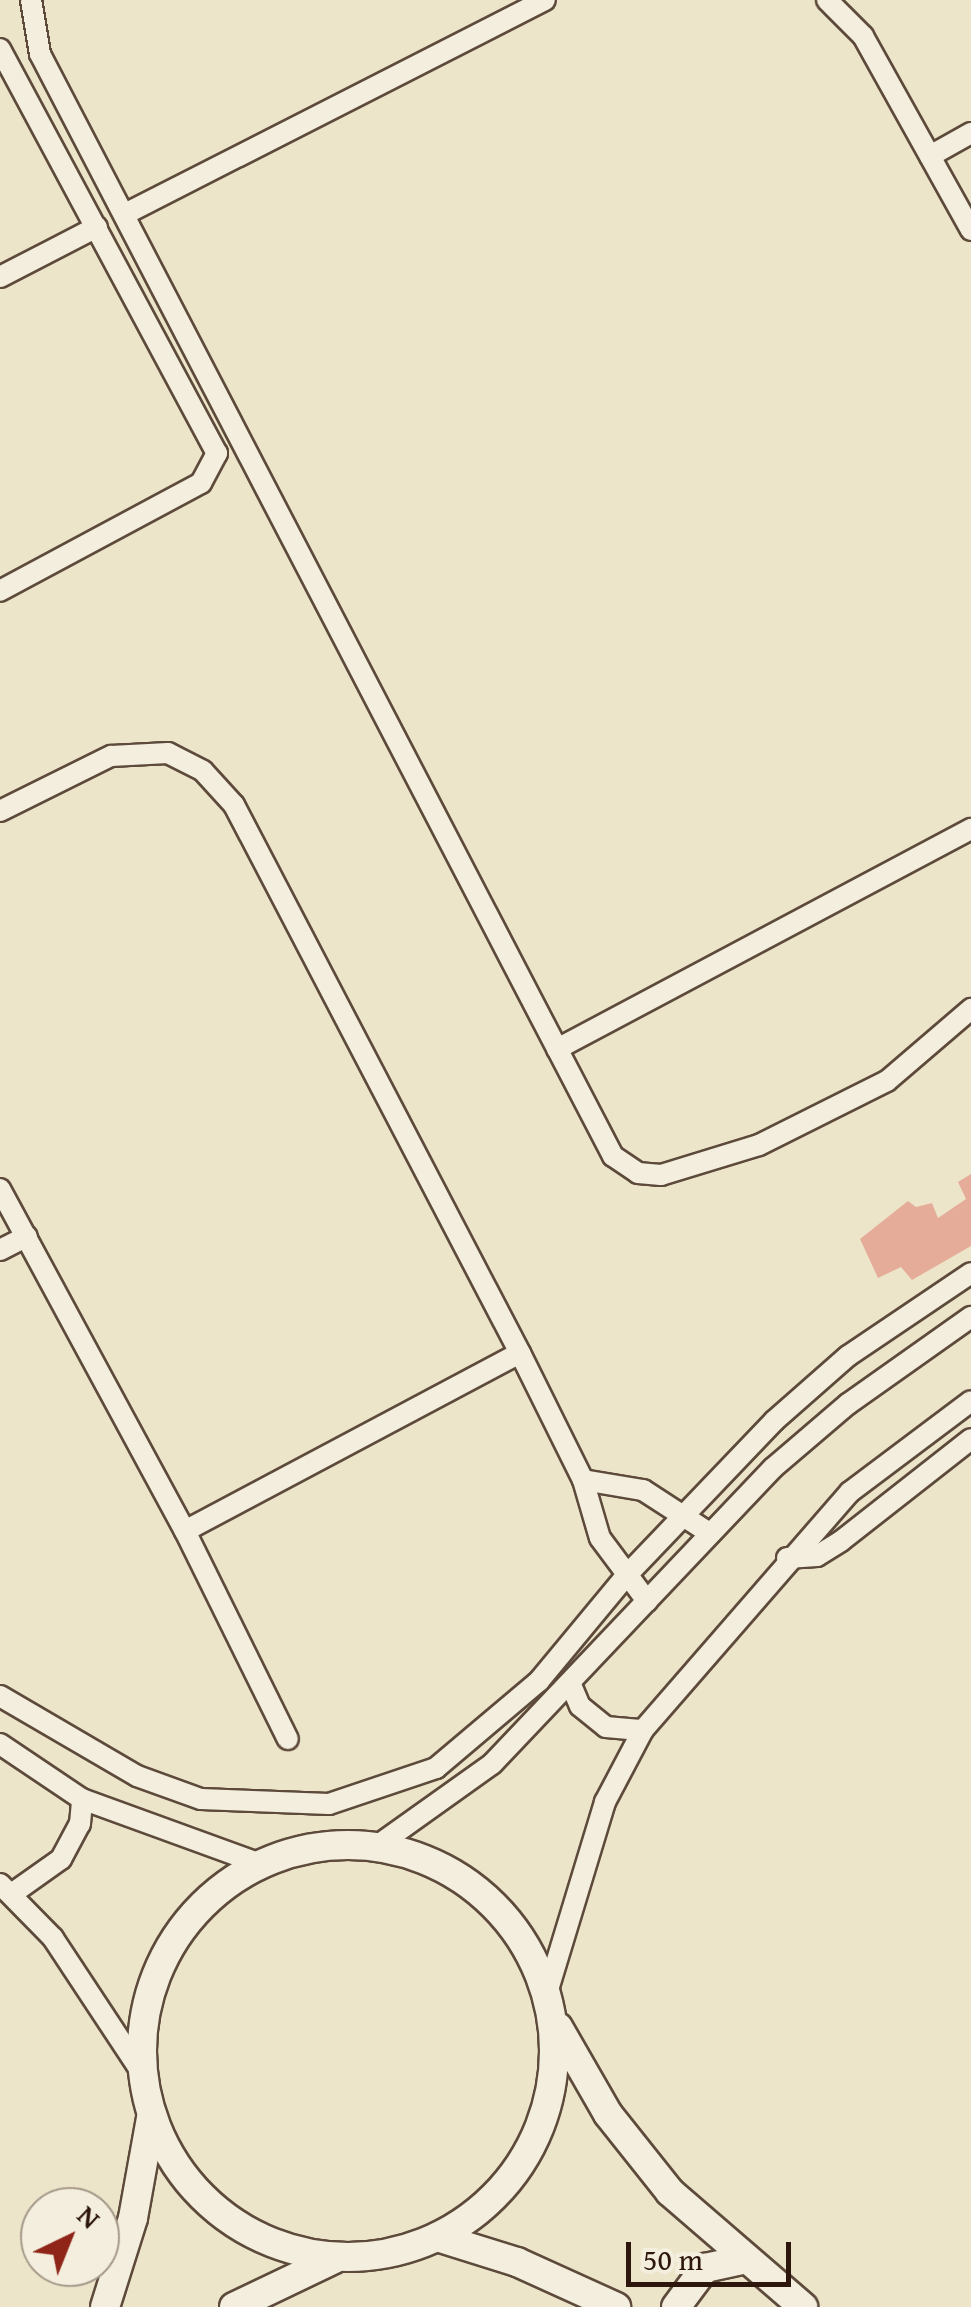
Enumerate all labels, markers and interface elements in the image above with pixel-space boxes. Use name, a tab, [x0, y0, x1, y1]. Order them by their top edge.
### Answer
north arrow	[20, 2187, 120, 2287]
text: N	[69, 2195, 110, 2238]
scale bar	[631, 2222, 796, 2284]
text: 50 m	[643, 2237, 703, 2281]

